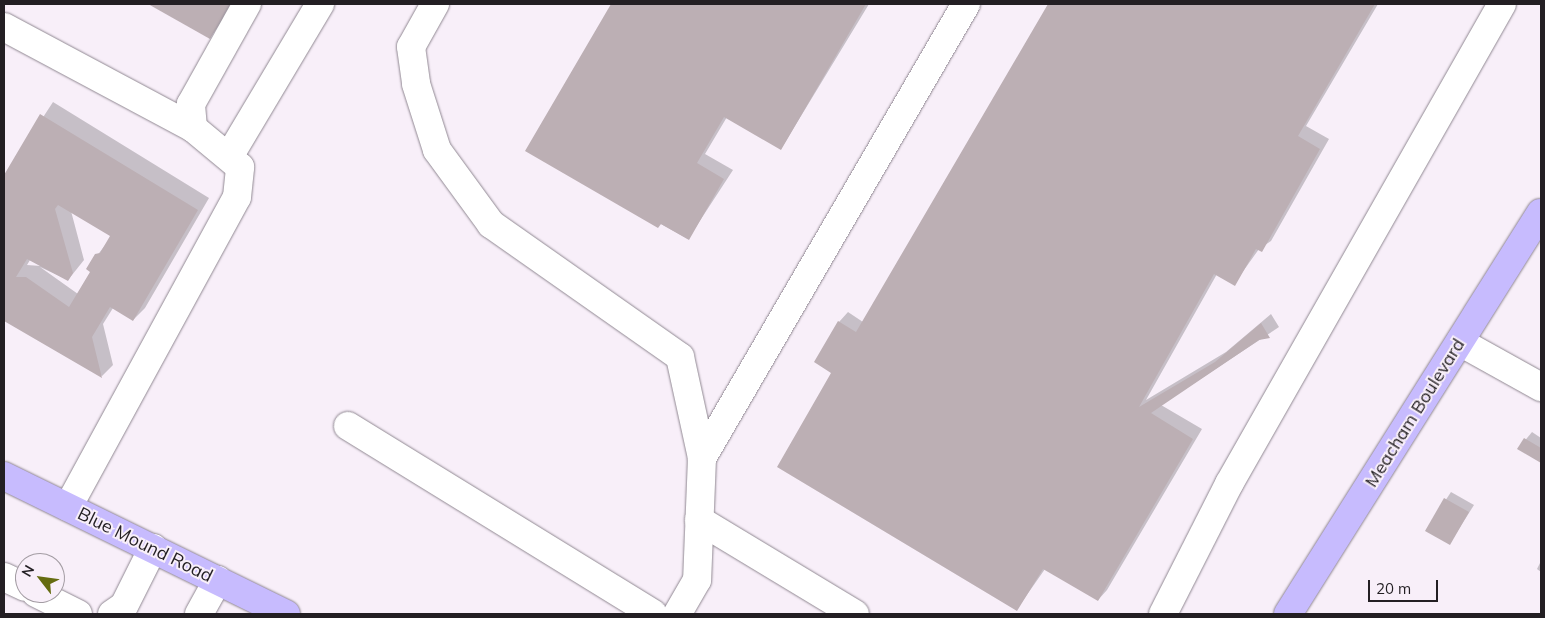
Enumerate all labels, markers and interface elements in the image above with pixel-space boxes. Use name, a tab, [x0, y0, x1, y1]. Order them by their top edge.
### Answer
street label: Meacham Boulevard	[1361, 335, 1469, 491]
street label: Blue Mound Road	[74, 503, 216, 587]
north arrow	[15, 553, 65, 603]
text: N	[17, 562, 38, 580]
scale bar	[1370, 570, 1440, 602]
text: 20 m	[1376, 579, 1411, 598]

